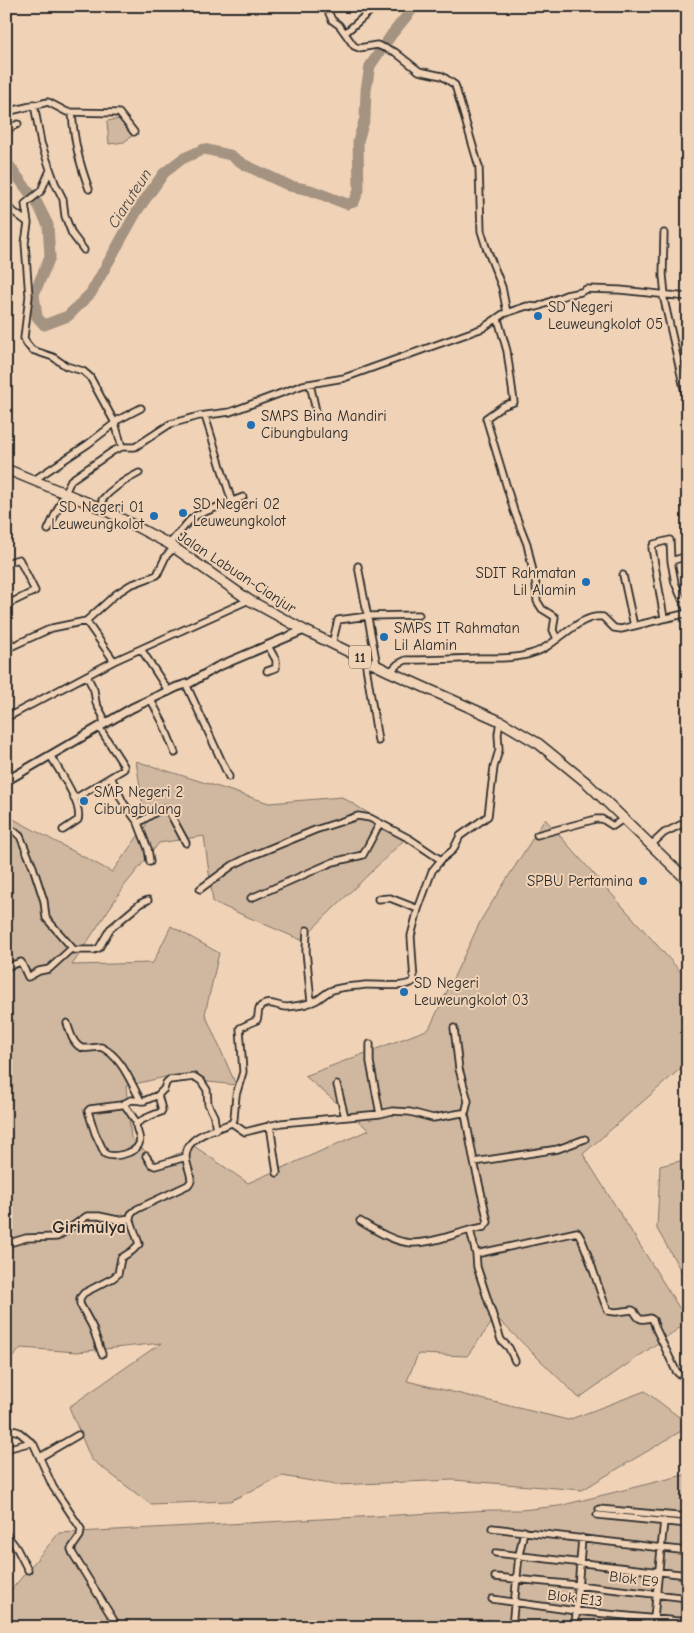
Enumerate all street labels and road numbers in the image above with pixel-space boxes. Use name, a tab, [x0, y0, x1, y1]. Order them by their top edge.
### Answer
street label: Jalan Labuan-Cianjur	[174, 527, 300, 617]
road number: 11	[349, 646, 371, 669]
street label: Blok E9	[608, 1567, 660, 1591]
street label: Blok E13	[546, 1586, 604, 1610]

